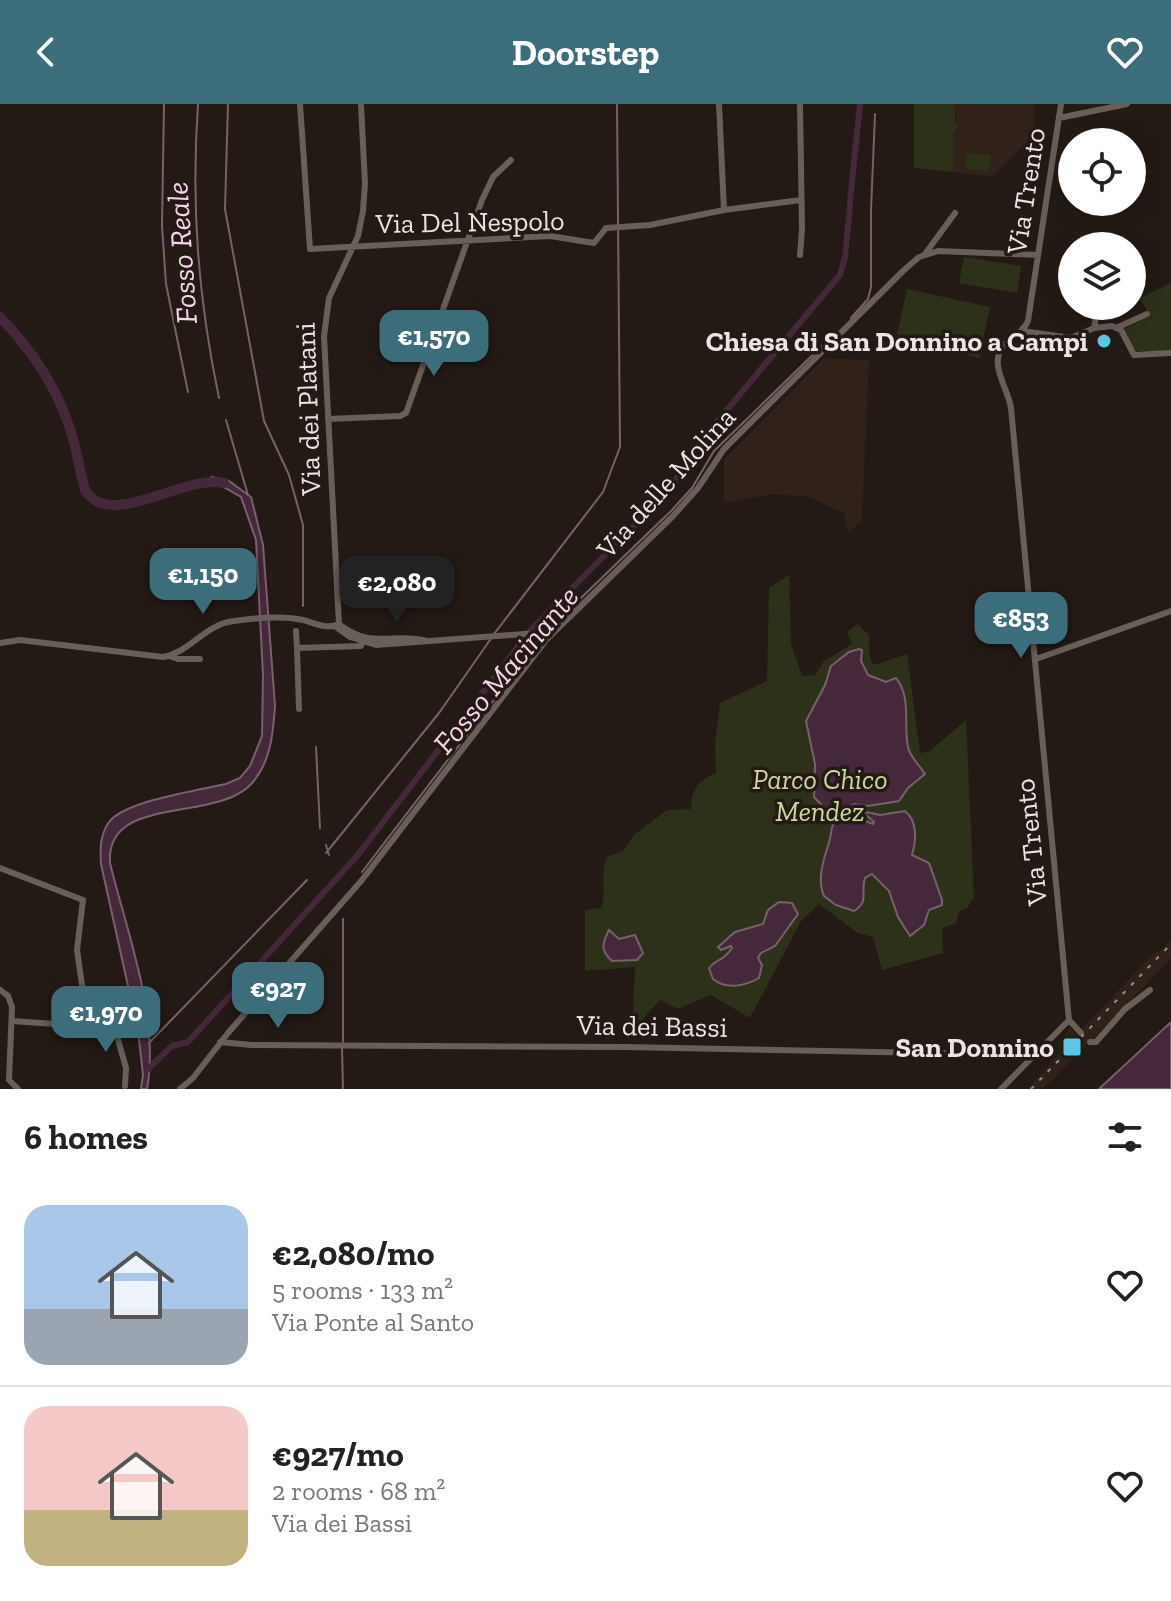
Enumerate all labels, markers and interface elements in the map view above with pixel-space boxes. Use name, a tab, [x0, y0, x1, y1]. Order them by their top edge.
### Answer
icon: back	[24, 30, 68, 74]
icon: heart	[1103, 30, 1147, 74]
text: Doorstep	[512, 31, 659, 74]
street label: Via Trento	[1000, 125, 1052, 258]
map controls	[1058, 128, 1146, 320]
button: locate	[1058, 128, 1146, 216]
water label: Fosso Reale	[159, 181, 205, 325]
street label: Via Del Nespolo	[374, 204, 565, 240]
button: layers	[1058, 232, 1146, 320]
pin: €1,570	[369, 310, 499, 378]
text: €1,570	[397, 320, 471, 352]
street label: Via dei Platani	[288, 322, 328, 497]
place label: Chiesa di San Donnino a Campi	[706, 325, 1088, 358]
marker: Chiesa di San Donnino a Campi	[1095, 332, 1113, 350]
street label: Via delle Molina	[589, 400, 743, 566]
pin: €1,150	[138, 548, 268, 616]
pin: €2,080	[332, 556, 462, 624]
text: €1,150	[168, 558, 238, 590]
text: €2,080	[357, 566, 437, 598]
water label: Fosso Macinante	[426, 579, 586, 761]
pin: €853	[974, 592, 1068, 660]
text: €853	[993, 602, 1049, 634]
park label: Parco Chico Mendez	[752, 763, 888, 828]
street label: Via Trento	[1008, 777, 1054, 908]
pin: €927	[231, 962, 325, 1030]
text: €927	[250, 972, 306, 1004]
pin: €1,970	[41, 986, 171, 1054]
text: €1,970	[69, 996, 143, 1028]
street label: Via dei Bassi	[575, 1008, 728, 1044]
place label: San Donnino	[895, 1031, 1054, 1064]
marker: San Donnino	[1061, 1036, 1083, 1058]
icon: filters	[1103, 1115, 1147, 1159]
text: 6 homes	[24, 1117, 148, 1158]
text: €2,080/mo	[272, 1233, 435, 1274]
icon: home	[88, 1237, 184, 1333]
icon: heart	[1103, 1263, 1147, 1307]
text: 5 rooms · 133 m²	[272, 1274, 453, 1306]
text: Via Ponte al Santo	[272, 1306, 474, 1338]
text: €927/mo	[272, 1434, 404, 1475]
icon: home	[88, 1438, 184, 1534]
icon: heart	[1103, 1464, 1147, 1508]
text: 2 rooms · 68 m²	[272, 1475, 445, 1507]
text: Via dei Bassi	[272, 1507, 412, 1539]

